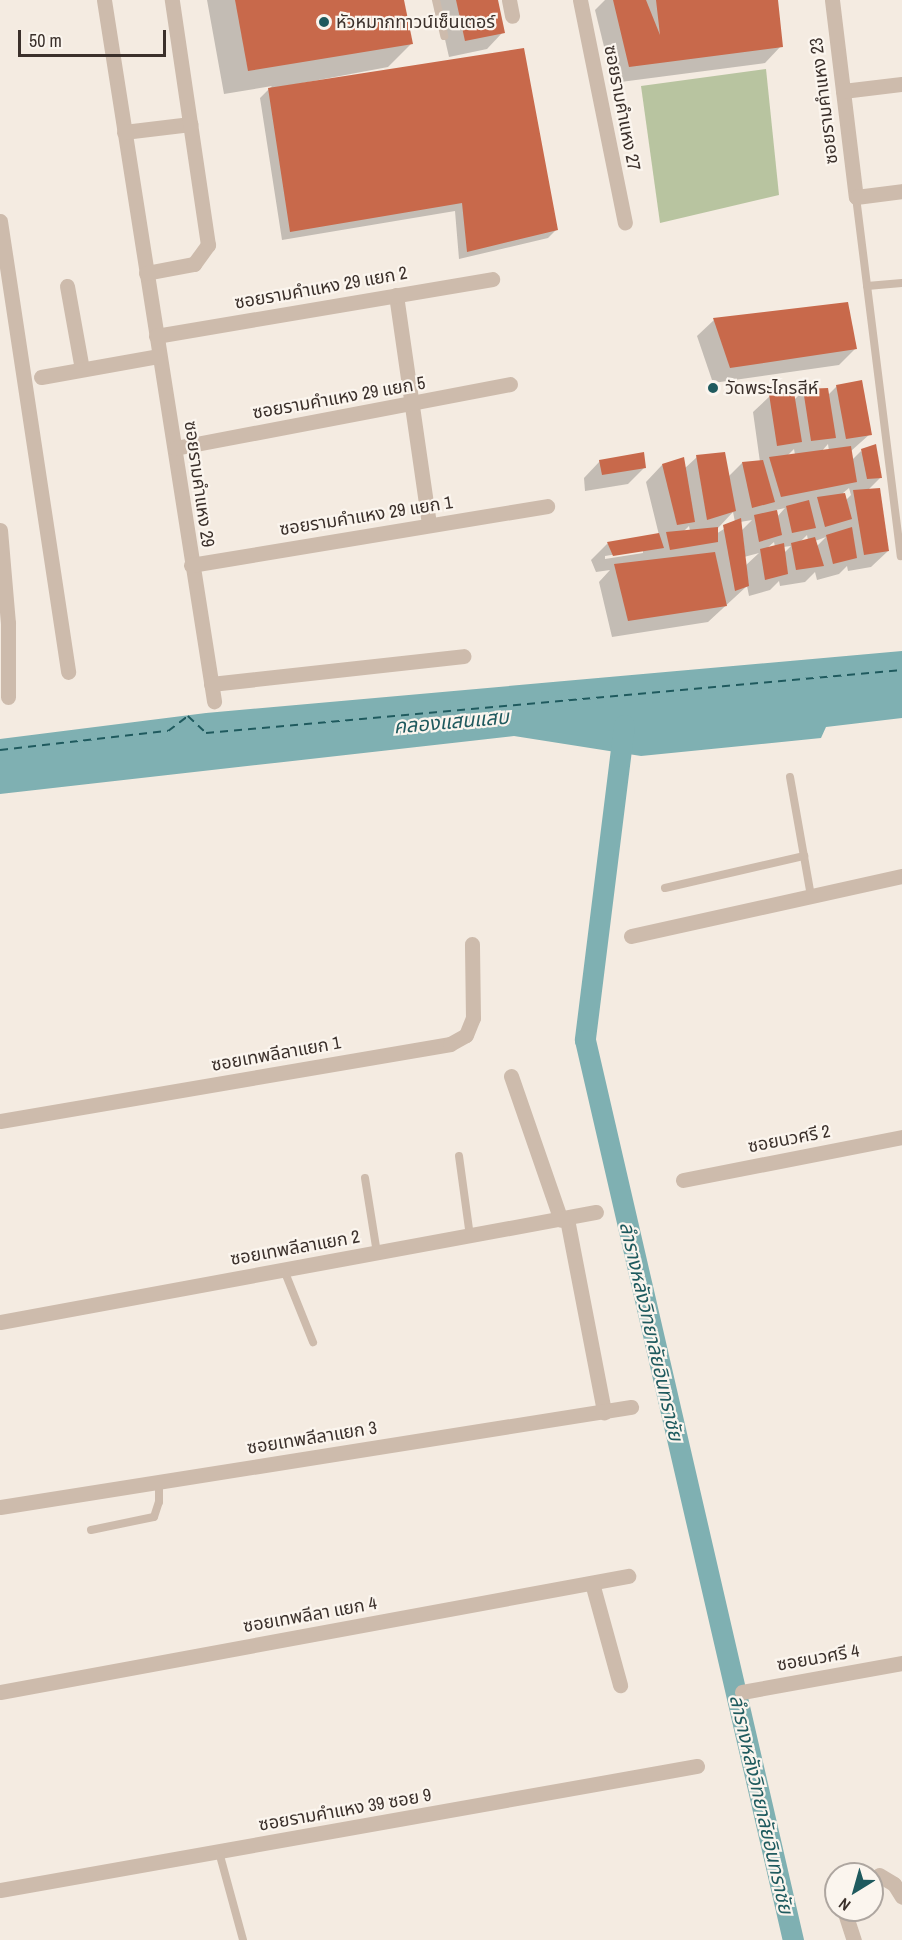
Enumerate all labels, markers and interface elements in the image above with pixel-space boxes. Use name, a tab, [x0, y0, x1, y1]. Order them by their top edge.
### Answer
place label: หัวหมากทาวน์เซ็นเตอร์	[336, 11, 495, 33]
marker: หัวหมากทาวน์เซ็นเตอร์	[317, 15, 331, 29]
scale bar	[21, 18, 170, 56]
text: 50 m	[29, 28, 62, 53]
street label: ซอยรามคำแหง 23	[806, 36, 842, 166]
street label: ซอยรามคำแหง 27	[599, 43, 645, 173]
street label: ซอยรามคำแหง 29 แยก 2	[233, 262, 409, 314]
street label: ซอยรามคำแหง 29 แยก 5	[251, 372, 427, 424]
place label: วัดพระไกรสีห์	[725, 377, 818, 399]
marker: วัดพระไกรสีห์	[706, 381, 720, 395]
street label: ซอยรามคำแหง 29	[179, 419, 219, 549]
street label: ซอยรามคำแหง 29 แยก 1	[278, 492, 454, 540]
water label: คลองแสนแสบ	[392, 704, 510, 738]
street label: ซอยเทพลีลาแยก 1	[210, 1032, 342, 1076]
street label: ซอยนวศรี 2	[746, 1120, 832, 1158]
water label: ลำรางหลังวิทยาลัยอินทราชัย	[615, 1219, 689, 1443]
street label: ซอยเทพลีลาแยก 2	[229, 1226, 361, 1270]
street label: ซอยเทพลีลาแยก 3	[246, 1417, 378, 1459]
street label: ซอยเทพลีลา แยก 4	[242, 1593, 378, 1637]
street label: ซอยนวศรี 4	[775, 1640, 861, 1676]
water label: ลำรางหลังวิทยาลัยอินทราชัย	[725, 1692, 799, 1916]
street label: ซอยรามคำแหง 39 ซอย 9	[257, 1784, 433, 1836]
north arrow	[824, 1862, 884, 1922]
text: N	[834, 1893, 855, 1916]

